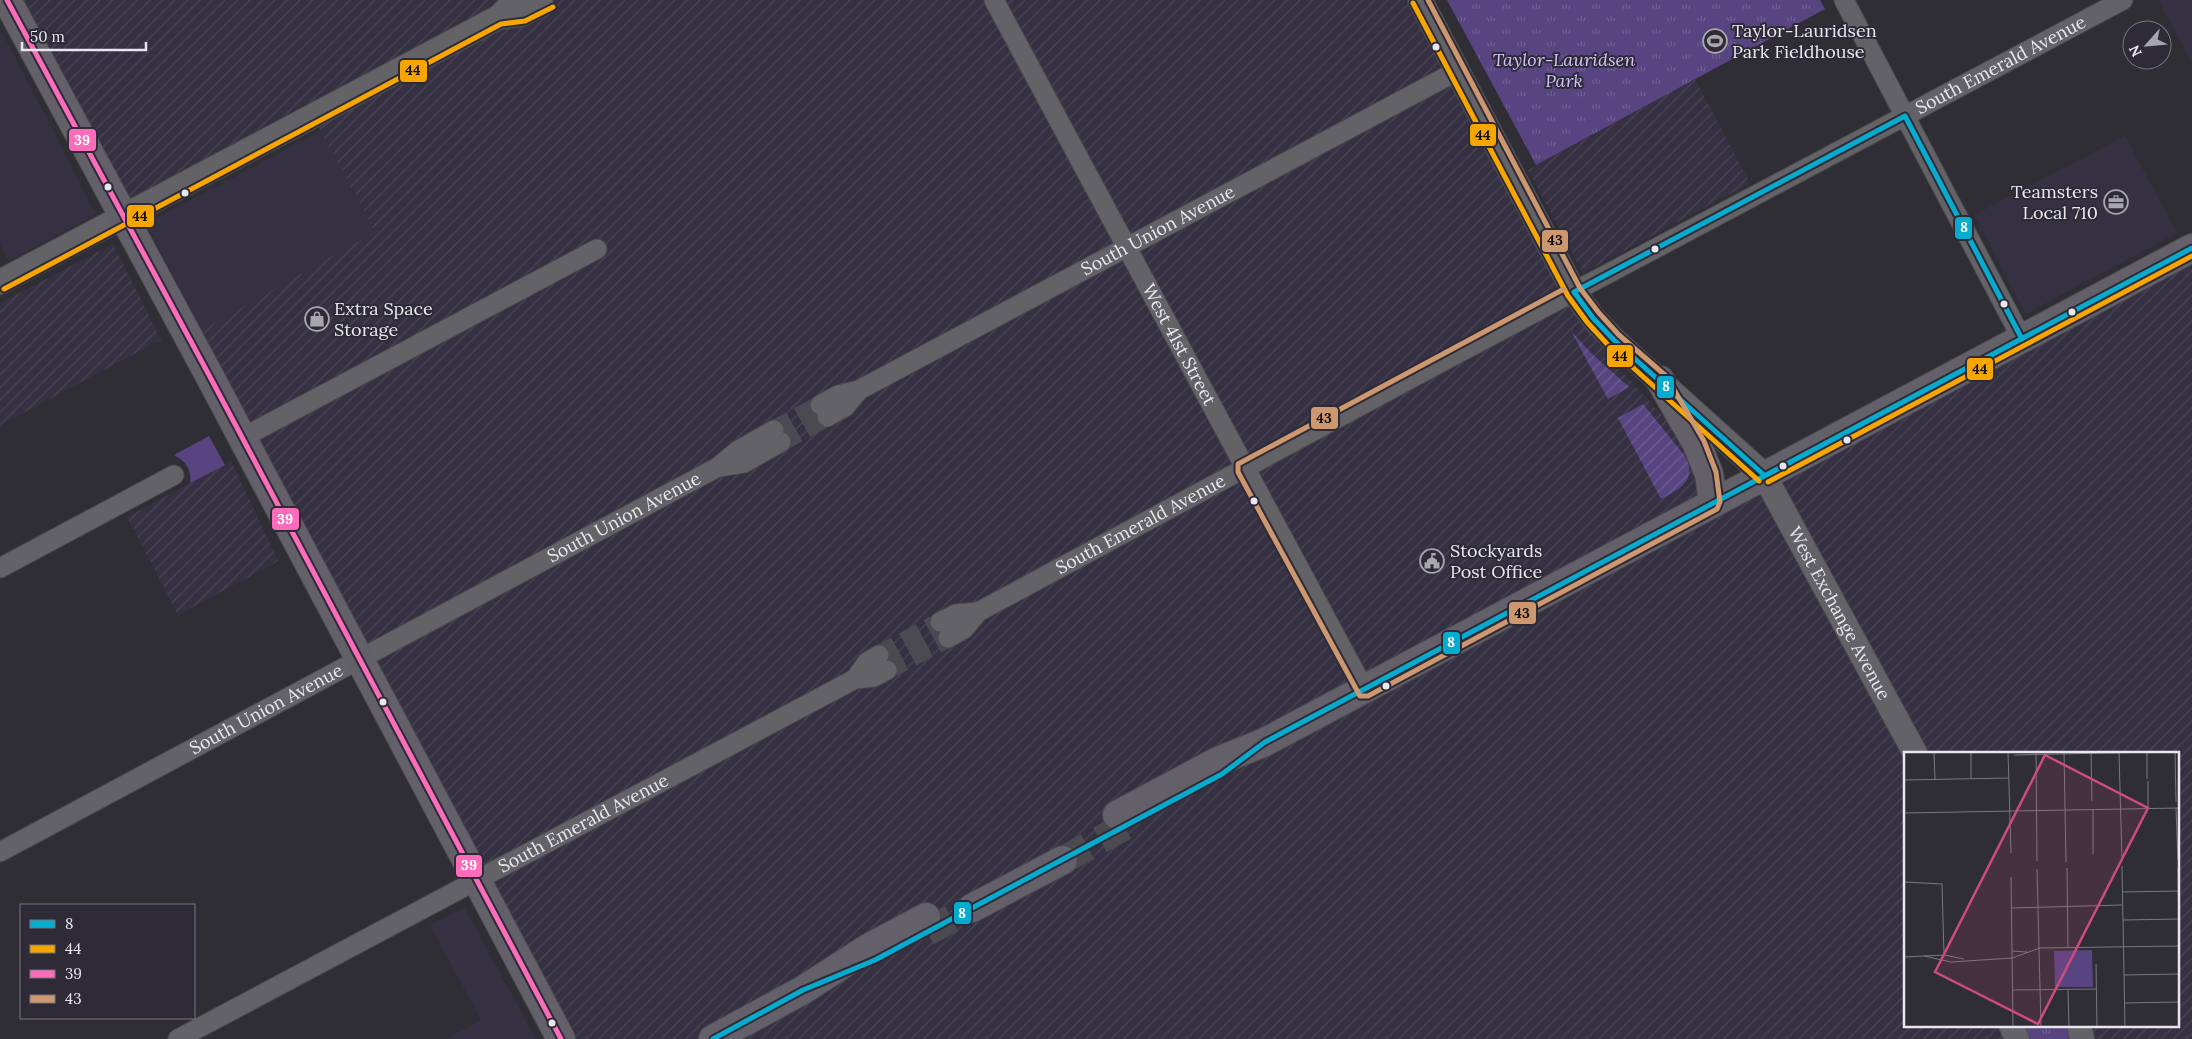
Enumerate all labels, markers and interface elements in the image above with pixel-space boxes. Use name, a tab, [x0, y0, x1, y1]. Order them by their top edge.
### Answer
street label: South Emerald Avenue	[1911, 10, 2090, 119]
place label: Taylor-Lauridsen Park Fieldhouse	[1732, 19, 1877, 63]
scale bar	[22, 20, 146, 52]
north arrow	[2122, 20, 2172, 70]
text: 50 m	[30, 27, 65, 46]
sports icon: Taylor-Lauridsen Park Fieldhouse	[1702, 28, 1728, 54]
unlabelled marker	[1431, 42, 1441, 52]
text: N	[2125, 42, 2146, 60]
park label: Taylor-Lauridsen Park	[1493, 48, 1635, 92]
line badge: 44	[399, 59, 428, 83]
text: 44	[405, 61, 421, 79]
line badge: 44	[1469, 123, 1497, 147]
text: 44	[1475, 126, 1491, 144]
line badge: 39	[68, 128, 97, 152]
text: 39	[74, 131, 90, 149]
street label: South Union Avenue	[1077, 180, 1239, 280]
place label: Teamsters Local 710	[2011, 180, 2098, 224]
unlabelled marker	[103, 182, 113, 192]
unlabelled marker	[180, 188, 190, 198]
office icon: Teamsters Local 710	[2103, 189, 2129, 215]
line badge: 44	[126, 204, 155, 228]
text: 44	[132, 207, 148, 225]
line badge: 8	[1954, 216, 1973, 240]
text: 8	[1960, 218, 1968, 236]
line badge: 43	[1541, 229, 1569, 253]
text: 43	[1547, 231, 1563, 249]
unlabelled marker	[1650, 244, 1660, 254]
street label: West 41st Street	[1137, 280, 1221, 409]
place label: Extra Space Storage	[334, 297, 433, 341]
unlabelled marker	[1999, 299, 2009, 309]
shop icon: Extra Space Storage	[304, 306, 330, 332]
unlabelled marker	[2067, 307, 2077, 317]
line badge: 44	[1606, 344, 1634, 368]
text: 44	[1612, 347, 1628, 365]
line badge: 44	[1966, 357, 1994, 381]
text: 44	[1972, 360, 1988, 378]
line badge: 8	[1656, 375, 1675, 399]
text: 8	[1662, 377, 1670, 395]
line badge: 43	[1310, 406, 1339, 430]
text: 43	[1316, 409, 1332, 427]
unlabelled marker	[1842, 435, 1852, 445]
unlabelled marker	[1778, 461, 1788, 471]
street label: South Union Avenue	[543, 466, 705, 567]
street label: South Emerald Avenue	[1051, 469, 1229, 579]
unlabelled marker	[1249, 496, 1259, 506]
line badge: 39	[271, 507, 300, 531]
text: 39	[277, 510, 293, 528]
street label: West Exchange Avenue	[1783, 522, 1896, 704]
place label: Stockyards Post Office	[1450, 539, 1543, 583]
public building icon: Stockyards Post Office	[1419, 548, 1445, 574]
line badge: 43	[1508, 601, 1537, 625]
text: 43	[1514, 604, 1530, 622]
line badge: 8	[1442, 631, 1461, 655]
text: 8	[1447, 633, 1455, 651]
street label: South Union Avenue	[185, 658, 347, 759]
unlabelled marker	[1381, 681, 1391, 691]
unlabelled marker	[378, 697, 388, 707]
inset map	[1904, 752, 2180, 1026]
street label: South Emerald Avenue	[494, 768, 672, 878]
line badge: 39	[455, 854, 483, 878]
text: 39	[461, 856, 477, 874]
line badge: 8	[953, 901, 972, 925]
legend	[20, 904, 195, 1019]
text: 8	[958, 904, 966, 922]
text: 8	[65, 914, 73, 933]
text: 44	[65, 939, 81, 958]
text: 39	[65, 964, 82, 983]
text: 43	[65, 989, 82, 1008]
unlabelled marker	[547, 1018, 557, 1028]

